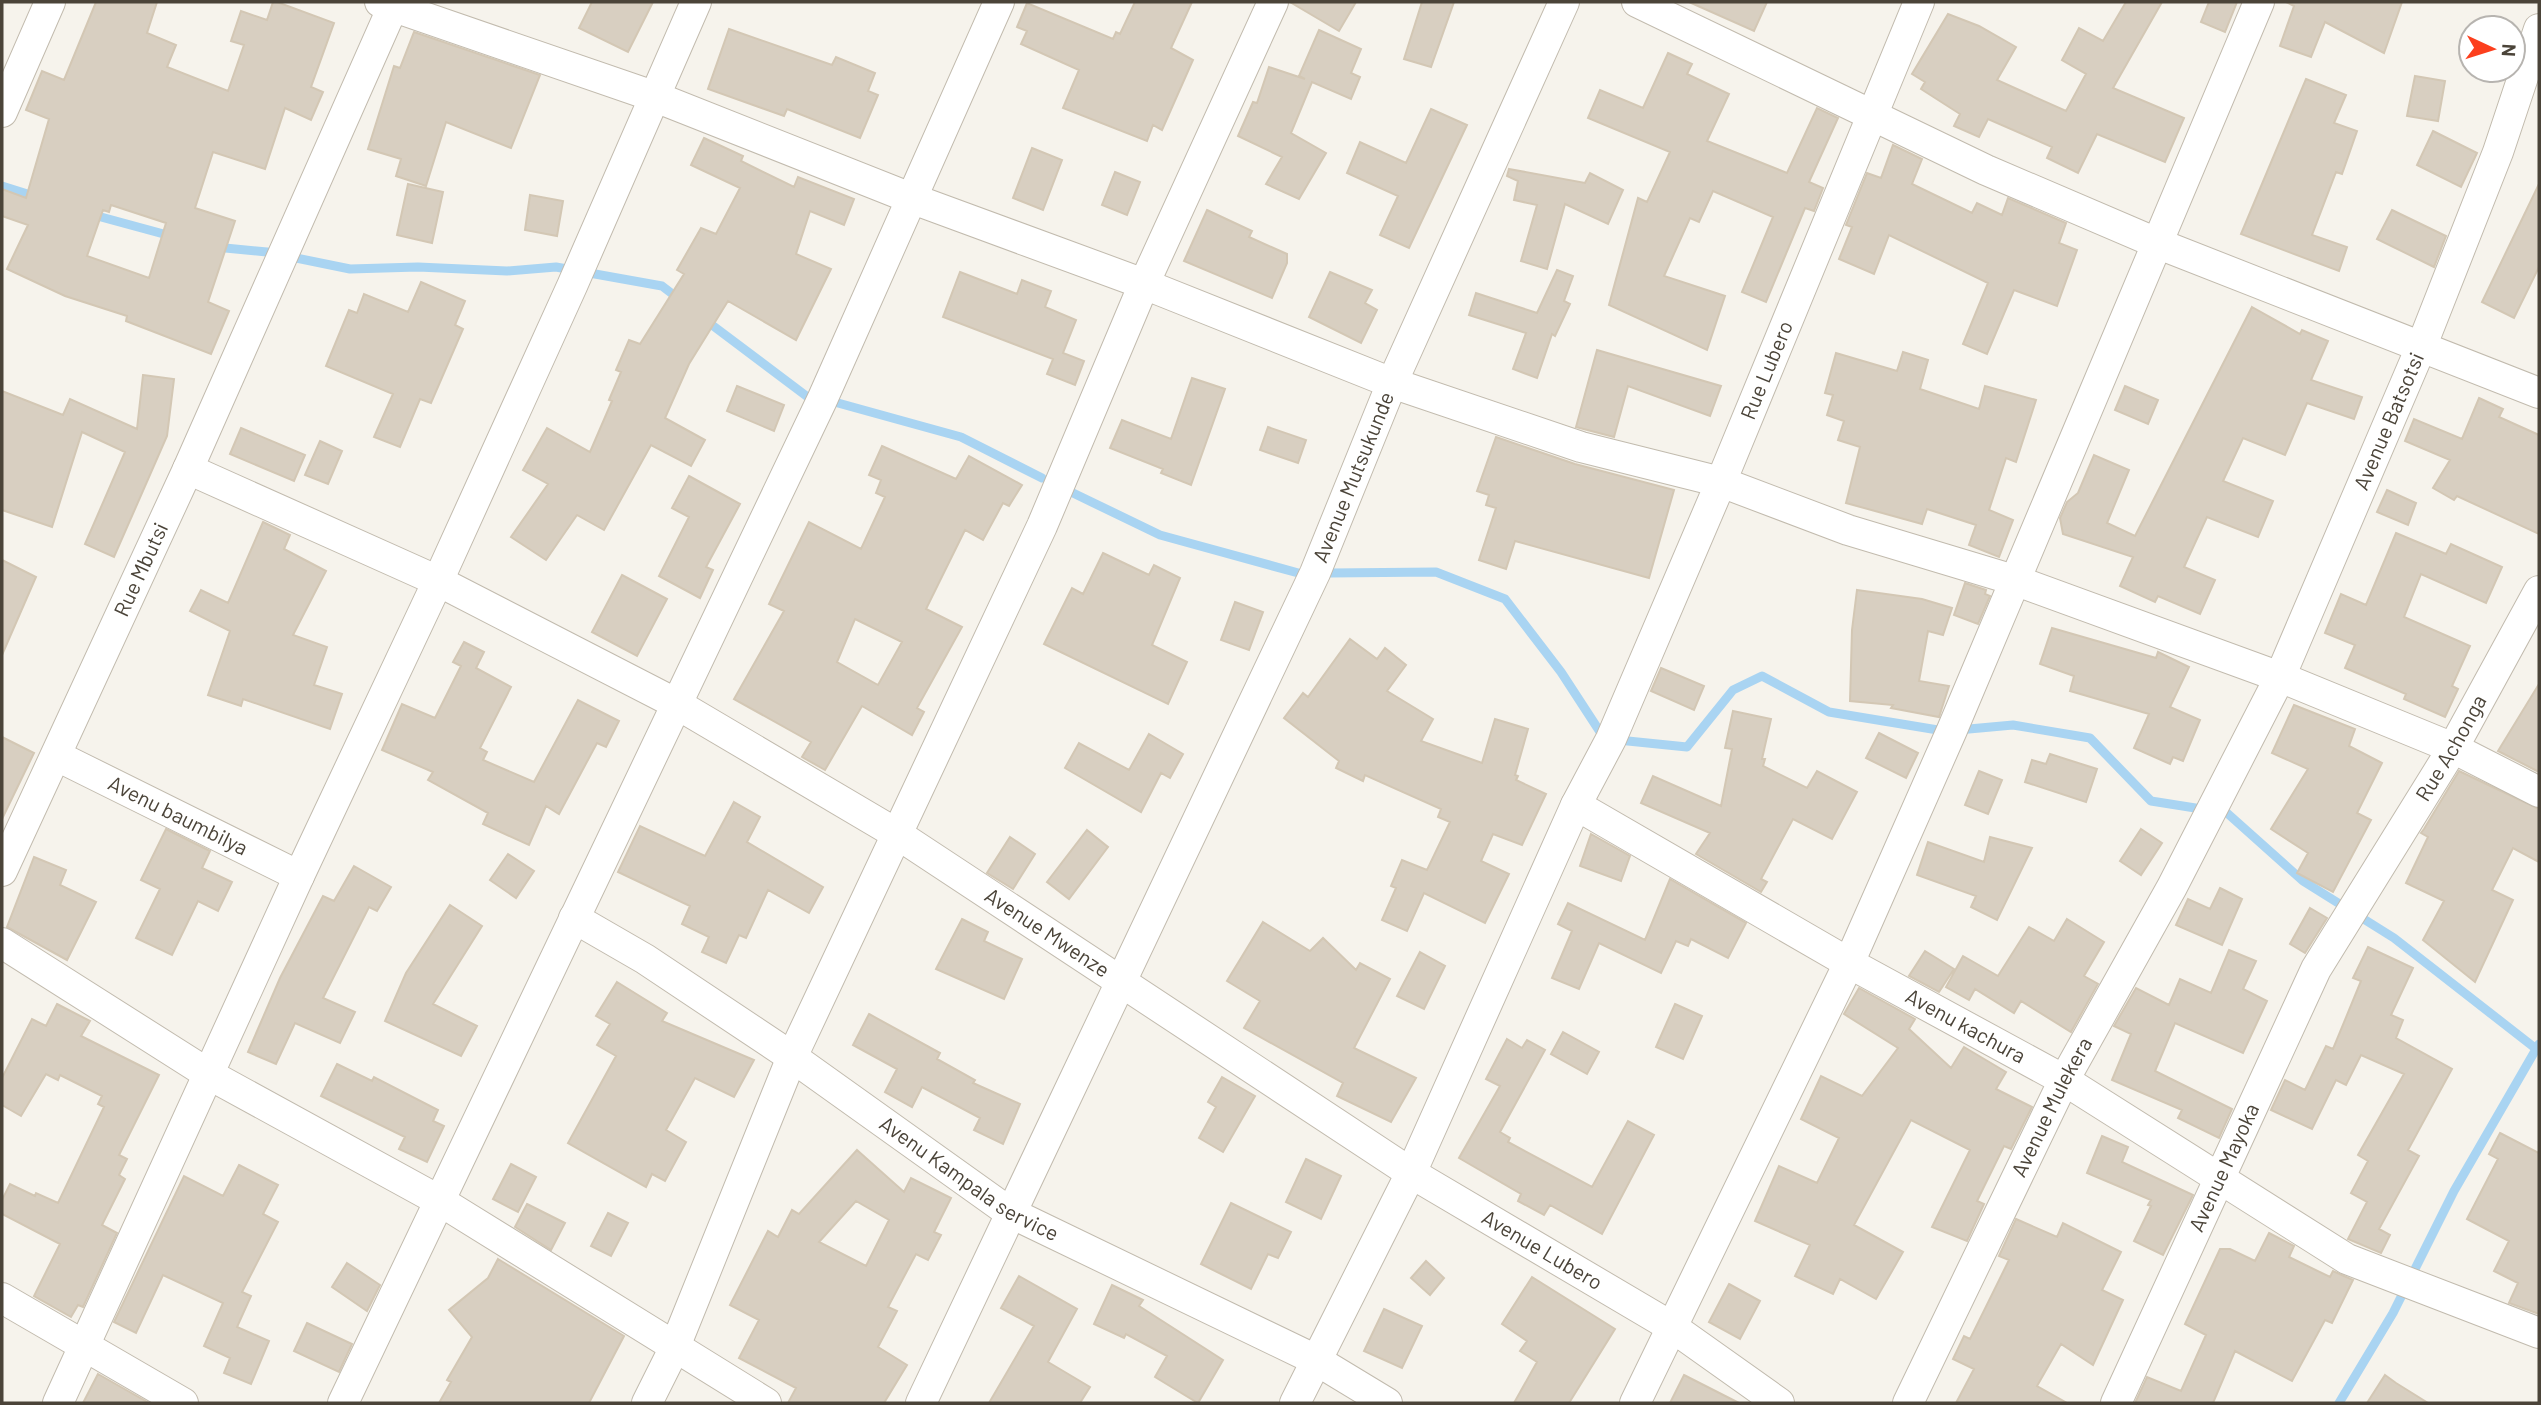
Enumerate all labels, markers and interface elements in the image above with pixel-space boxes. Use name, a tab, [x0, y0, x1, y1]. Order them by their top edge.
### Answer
north arrow	[2457, 14, 2527, 84]
text: N	[2498, 43, 2521, 57]
street label: Rue Lubero	[1734, 317, 1797, 423]
street label: Avenue Batsotsi	[2348, 348, 2428, 493]
street label: Avenue Mutsukunde	[1307, 388, 1398, 566]
street label: Rue Mbutsi	[108, 518, 172, 620]
street label: Rue Achonga	[2409, 690, 2491, 805]
street label: Avenu baumbilya	[105, 770, 252, 860]
street label: Avenue Mwenze	[981, 882, 1115, 982]
street label: Avenu kachura	[1902, 982, 2030, 1068]
street label: Avenue Mulekera	[2005, 1032, 2096, 1180]
street label: Avenue Mayoka	[2183, 1099, 2263, 1235]
street label: Avenu Kampala service	[875, 1110, 1063, 1245]
street label: Avenue Lubero	[1478, 1204, 1607, 1294]

